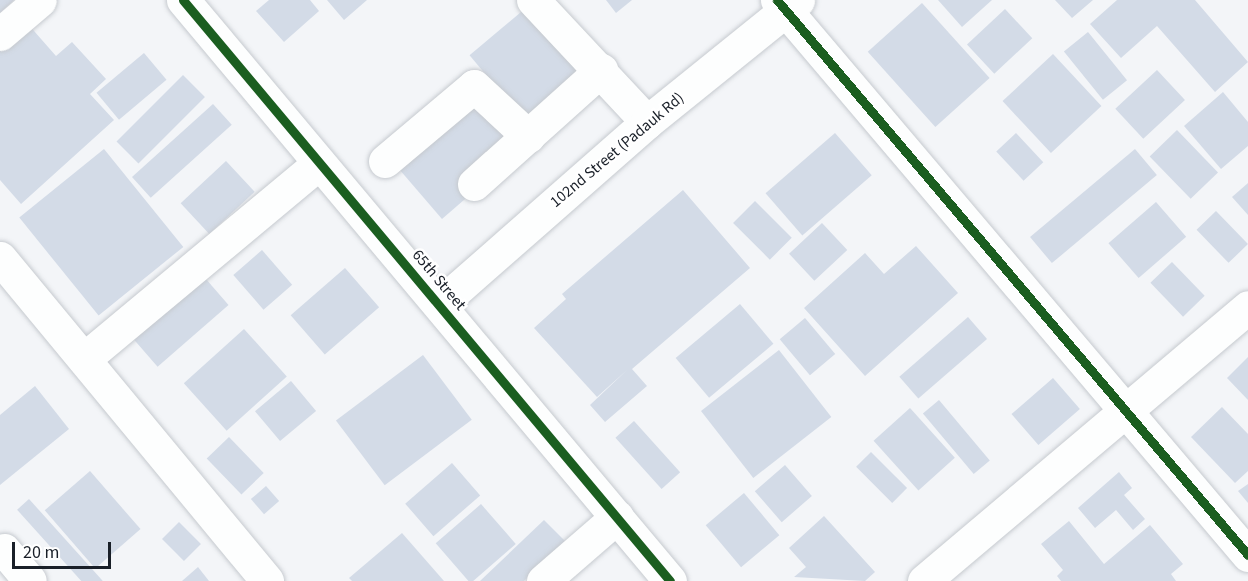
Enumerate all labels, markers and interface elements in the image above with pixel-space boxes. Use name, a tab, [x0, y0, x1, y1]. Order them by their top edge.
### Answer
street label: 102nd Street (Padauk Rd)	[546, 88, 688, 212]
street label: 65th Street	[408, 246, 470, 314]
scale bar	[15, 530, 114, 568]
text: 20 m	[23, 540, 59, 565]

